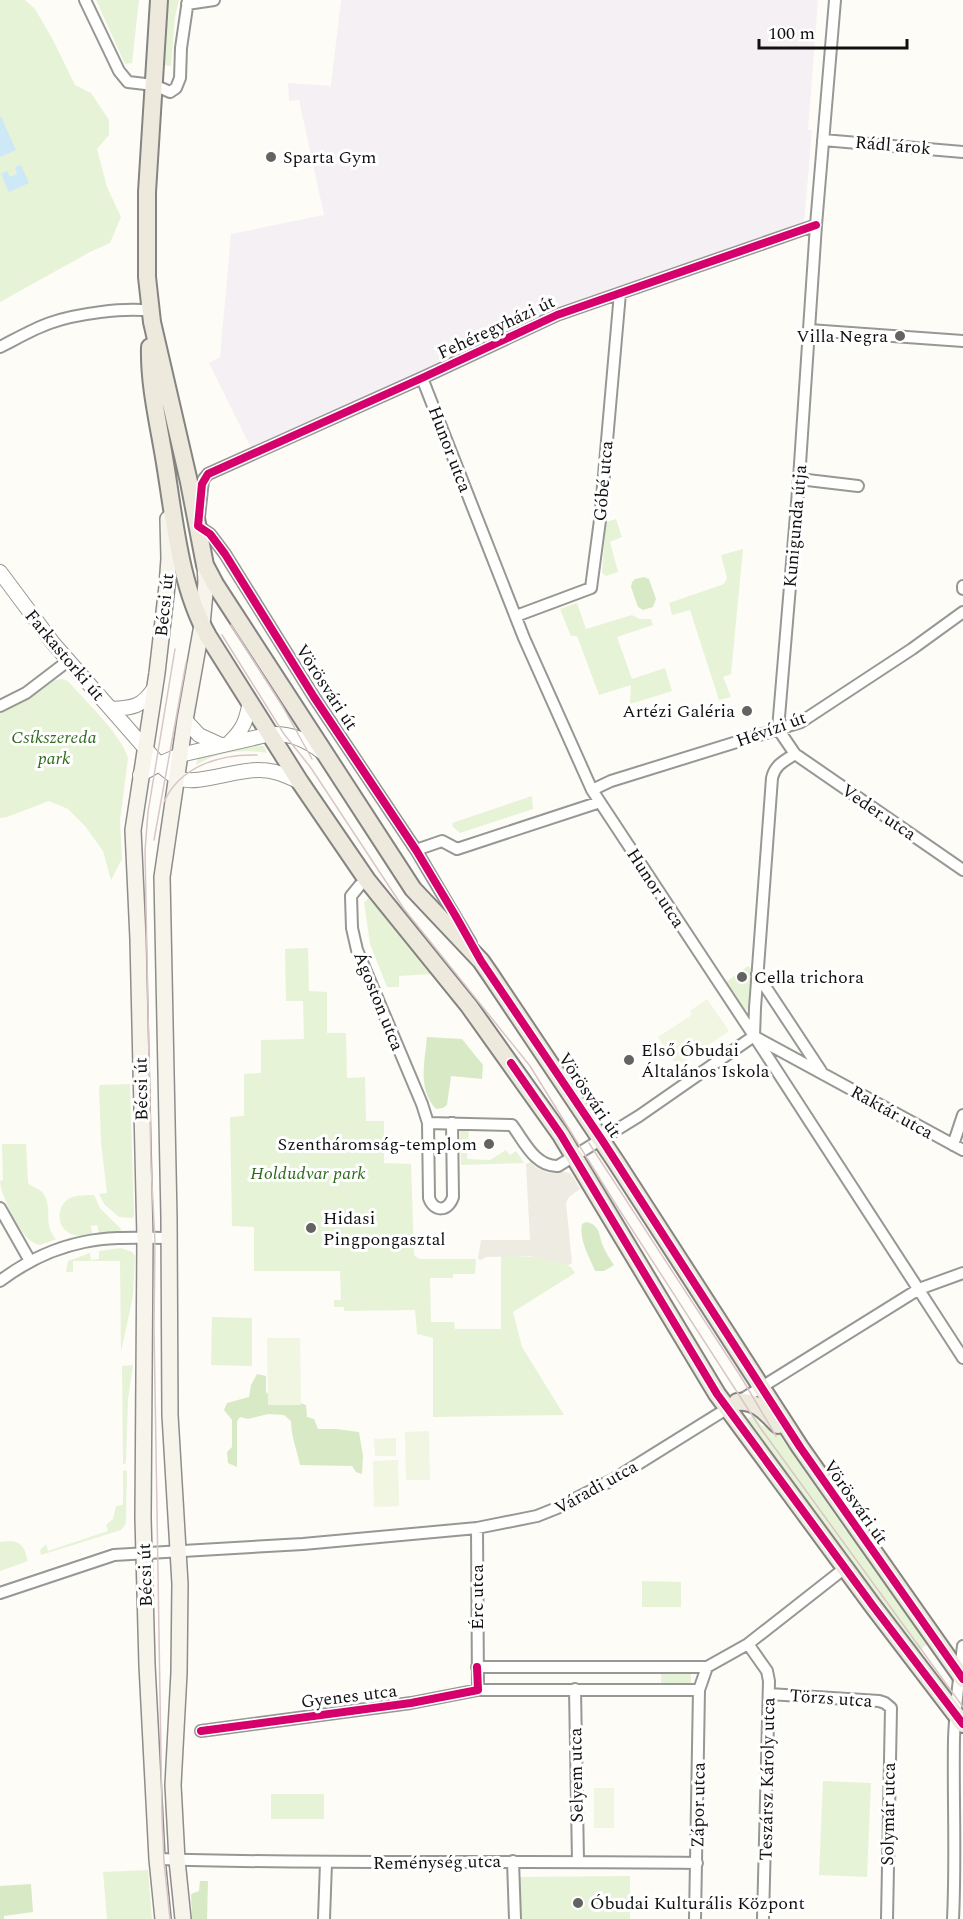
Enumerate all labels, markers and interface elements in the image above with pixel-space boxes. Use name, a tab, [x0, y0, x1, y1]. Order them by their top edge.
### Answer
scale bar	[759, 12, 908, 50]
text: 100 m	[768, 20, 815, 47]
street label: Rádl árok	[854, 129, 932, 162]
place label: Sparta Gym	[283, 144, 376, 171]
marker: Sparta Gym	[264, 150, 278, 164]
street label: Fehéregyházi út	[433, 288, 559, 367]
place label: Villa Negra	[796, 323, 888, 350]
marker: Villa Negra	[893, 329, 907, 343]
street label: Hunor utca	[421, 402, 478, 496]
street label: Góbé utca	[587, 439, 620, 522]
street label: Kunigunda útja	[777, 463, 814, 589]
street label: Bécsi út	[148, 572, 181, 638]
street label: Farkastorki út	[18, 604, 111, 707]
street label: Vörösvári út	[289, 639, 365, 736]
place label: Artézi Galéria	[622, 698, 735, 725]
street label: Hévízi út	[732, 704, 810, 755]
marker: Artézi Galéria	[740, 704, 754, 718]
park label: Csíkszereda park	[11, 724, 97, 772]
street label: Veder utca	[836, 777, 922, 848]
street label: Hunor utca	[620, 843, 692, 934]
street label: Ágoston utca	[346, 947, 411, 1055]
place label: Cella trichora	[754, 964, 864, 991]
marker: Cella trichora	[735, 970, 749, 984]
place label: Első Óbudai Általános Iskola	[641, 1037, 770, 1085]
street label: Vörösvári út	[551, 1047, 628, 1143]
marker: Első Óbudai Általános Iskola	[622, 1053, 636, 1067]
street label: Bécsi út	[127, 1057, 156, 1121]
street label: Raktár utca	[845, 1079, 938, 1146]
place label: Szentháromság-templom	[278, 1131, 477, 1158]
marker: Szentháromság-templom	[482, 1137, 496, 1151]
park label: Holdudvar park	[250, 1160, 366, 1187]
place label: Hidasi Pingpongasztal	[323, 1205, 446, 1253]
marker: Hidasi Pingpongasztal	[304, 1221, 318, 1235]
street label: Váradi utca	[550, 1453, 643, 1521]
street label: Vörösvári út	[816, 1454, 895, 1550]
street label: Bécsi út	[131, 1543, 160, 1607]
street label: Érc utca	[464, 1564, 491, 1630]
street label: Gyenes utca	[300, 1677, 399, 1716]
street label: Törzs utca	[789, 1682, 873, 1715]
street label: Teszársz Károly utca	[753, 1697, 782, 1861]
street label: Selyem utca	[562, 1727, 591, 1823]
street label: Zápor utca	[684, 1762, 713, 1848]
street label: Solymár utca	[874, 1762, 903, 1866]
street label: Reménység utca	[373, 1848, 502, 1877]
place label: Óbudai Kulturális Központ	[590, 1890, 805, 1917]
marker: Óbudai Kulturális Központ	[571, 1896, 585, 1910]

